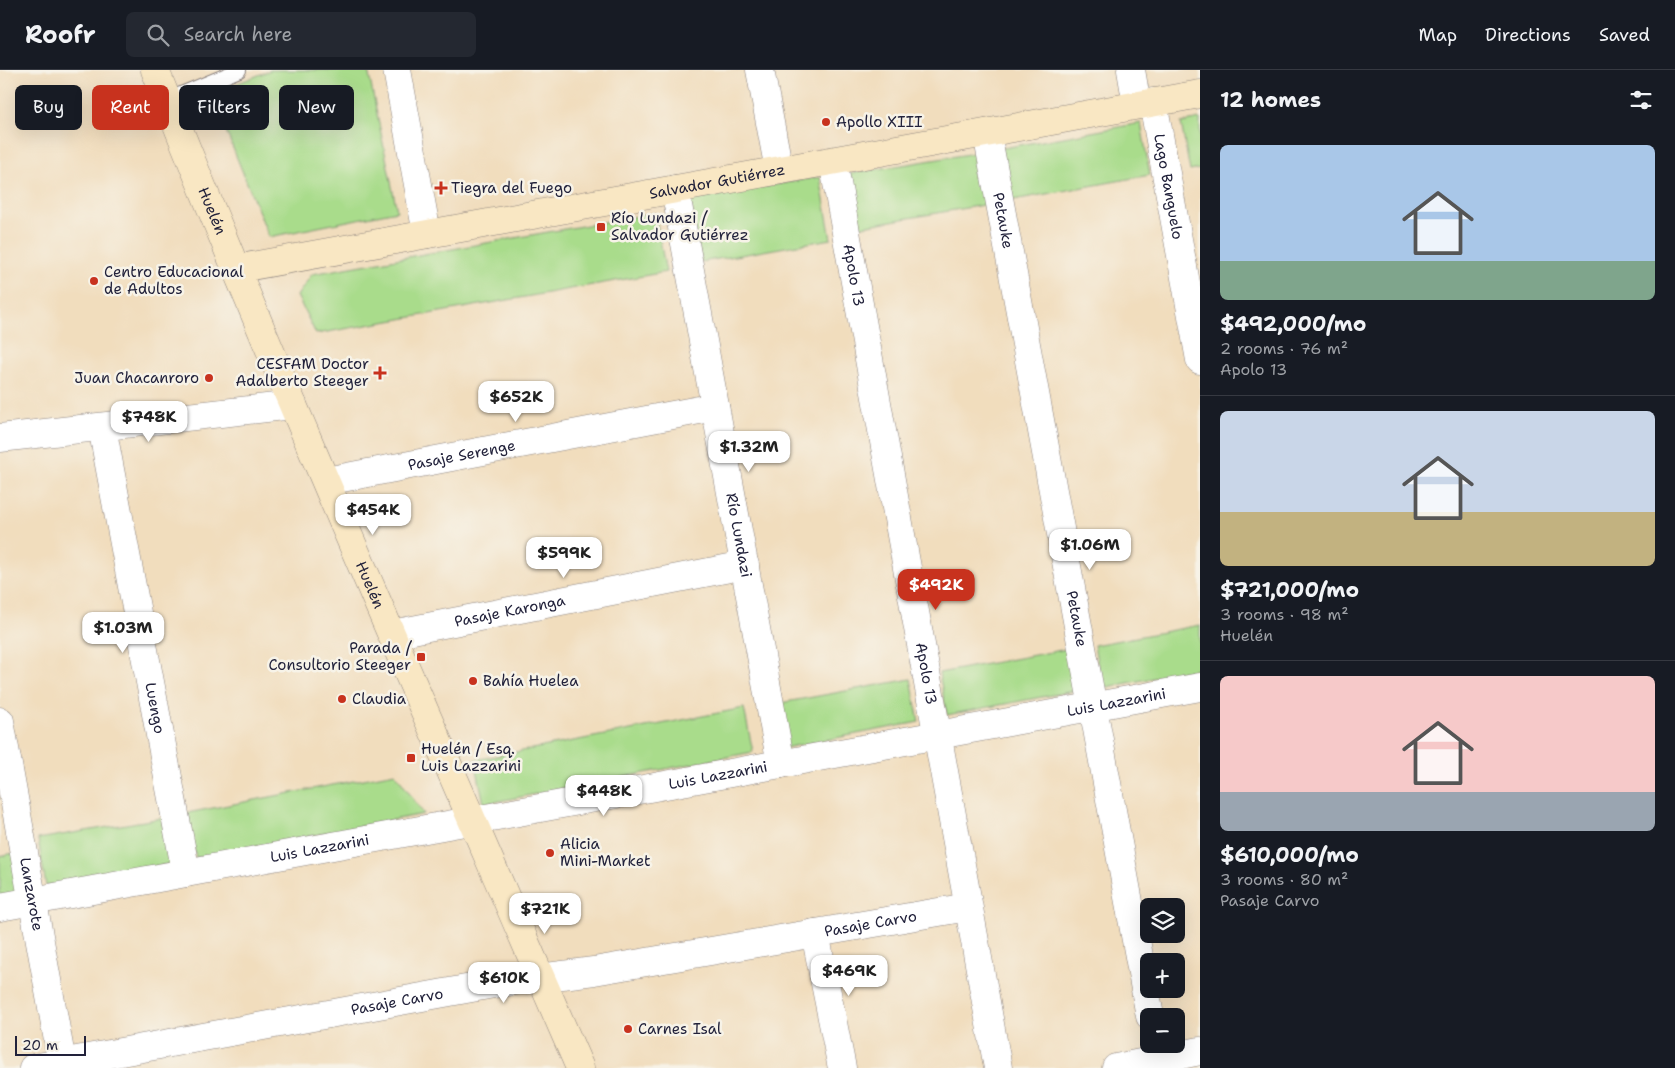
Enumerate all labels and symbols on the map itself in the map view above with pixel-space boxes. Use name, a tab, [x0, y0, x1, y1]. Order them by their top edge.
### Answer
place label: Apollo XIII	[836, 112, 922, 132]
marker: Apollo XIII	[820, 116, 832, 128]
street label: Lago Banguelo	[1149, 132, 1188, 241]
street label: Salvador Gutiérrez	[648, 159, 787, 204]
place label: Tiegra del Fuego	[451, 178, 572, 198]
marker: Tiegra del Fuego	[435, 182, 447, 194]
street label: Huelén	[193, 184, 231, 238]
street label: Petauke	[988, 191, 1018, 250]
place label: Río Lundazi / Salvador Gutiérrez	[611, 208, 749, 245]
marker: Río Lundazi / Salvador Gutiérrez	[595, 221, 607, 233]
street label: Apolo 13	[838, 242, 869, 308]
place label: Centro Educacional de Adultos	[104, 262, 244, 299]
marker: Centro Educacional de Adultos	[88, 275, 100, 287]
place label: CESFAM Doctor Adalberto Steeger	[235, 354, 369, 391]
marker: CESFAM Doctor Adalberto Steeger	[373, 366, 387, 380]
place label: Juan Chacanroro	[74, 368, 199, 388]
marker: Juan Chacanroro	[203, 372, 215, 384]
pin: $652K	[481, 380, 551, 423]
pin: $748K	[114, 400, 184, 443]
pin: $1.32M	[708, 430, 790, 473]
street label: Pasaje Serenge	[406, 435, 517, 475]
street label: Río Lundazi	[721, 491, 756, 579]
pin: $454K	[338, 494, 408, 536]
pin: $1.06M	[1049, 528, 1131, 571]
pin: $599K	[529, 536, 599, 579]
street label: Huelén	[351, 558, 389, 612]
pin: $492K	[901, 568, 971, 611]
street label: Petauke	[1062, 589, 1092, 649]
street label: Pasaje Karonga	[453, 590, 568, 632]
pin: $1.03M	[82, 612, 164, 654]
place label: Parada / Consultorio Steeger	[269, 638, 413, 675]
street label: Apolo 13	[911, 641, 942, 706]
marker: Parada / Consultorio Steeger	[415, 651, 427, 663]
place label: Bahía Huelea	[483, 671, 579, 691]
marker: Bahía Huelea	[467, 675, 479, 687]
street label: Luengo	[140, 681, 170, 735]
street label: Luis Lazzarini	[1065, 683, 1168, 721]
place label: Claudia	[352, 689, 407, 709]
marker: Claudia	[336, 693, 348, 705]
place label: Huelén / Esq. Luis Lazzarini	[421, 739, 521, 776]
marker: Huelén / Esq. Luis Lazzarini	[405, 752, 417, 764]
street label: Luis Lazzarini	[667, 756, 769, 794]
pin: $448K	[569, 774, 639, 817]
street label: Luis Lazzarini	[269, 830, 371, 867]
place label: Alicia Mini-Market	[560, 834, 651, 871]
marker: Alicia Mini-Market	[544, 847, 556, 859]
street label: Lanzarote	[15, 856, 48, 932]
pin: $721K	[510, 892, 580, 935]
street label: Pasaje Carvo	[823, 906, 918, 941]
pin: $469K	[814, 954, 884, 997]
pin: $610K	[469, 962, 539, 1004]
street label: Pasaje Carvo	[349, 983, 445, 1020]
place label: Carnes Isal	[638, 1019, 722, 1039]
marker: Carnes Isal	[622, 1023, 634, 1035]
scale bar	[15, 1033, 86, 1056]

